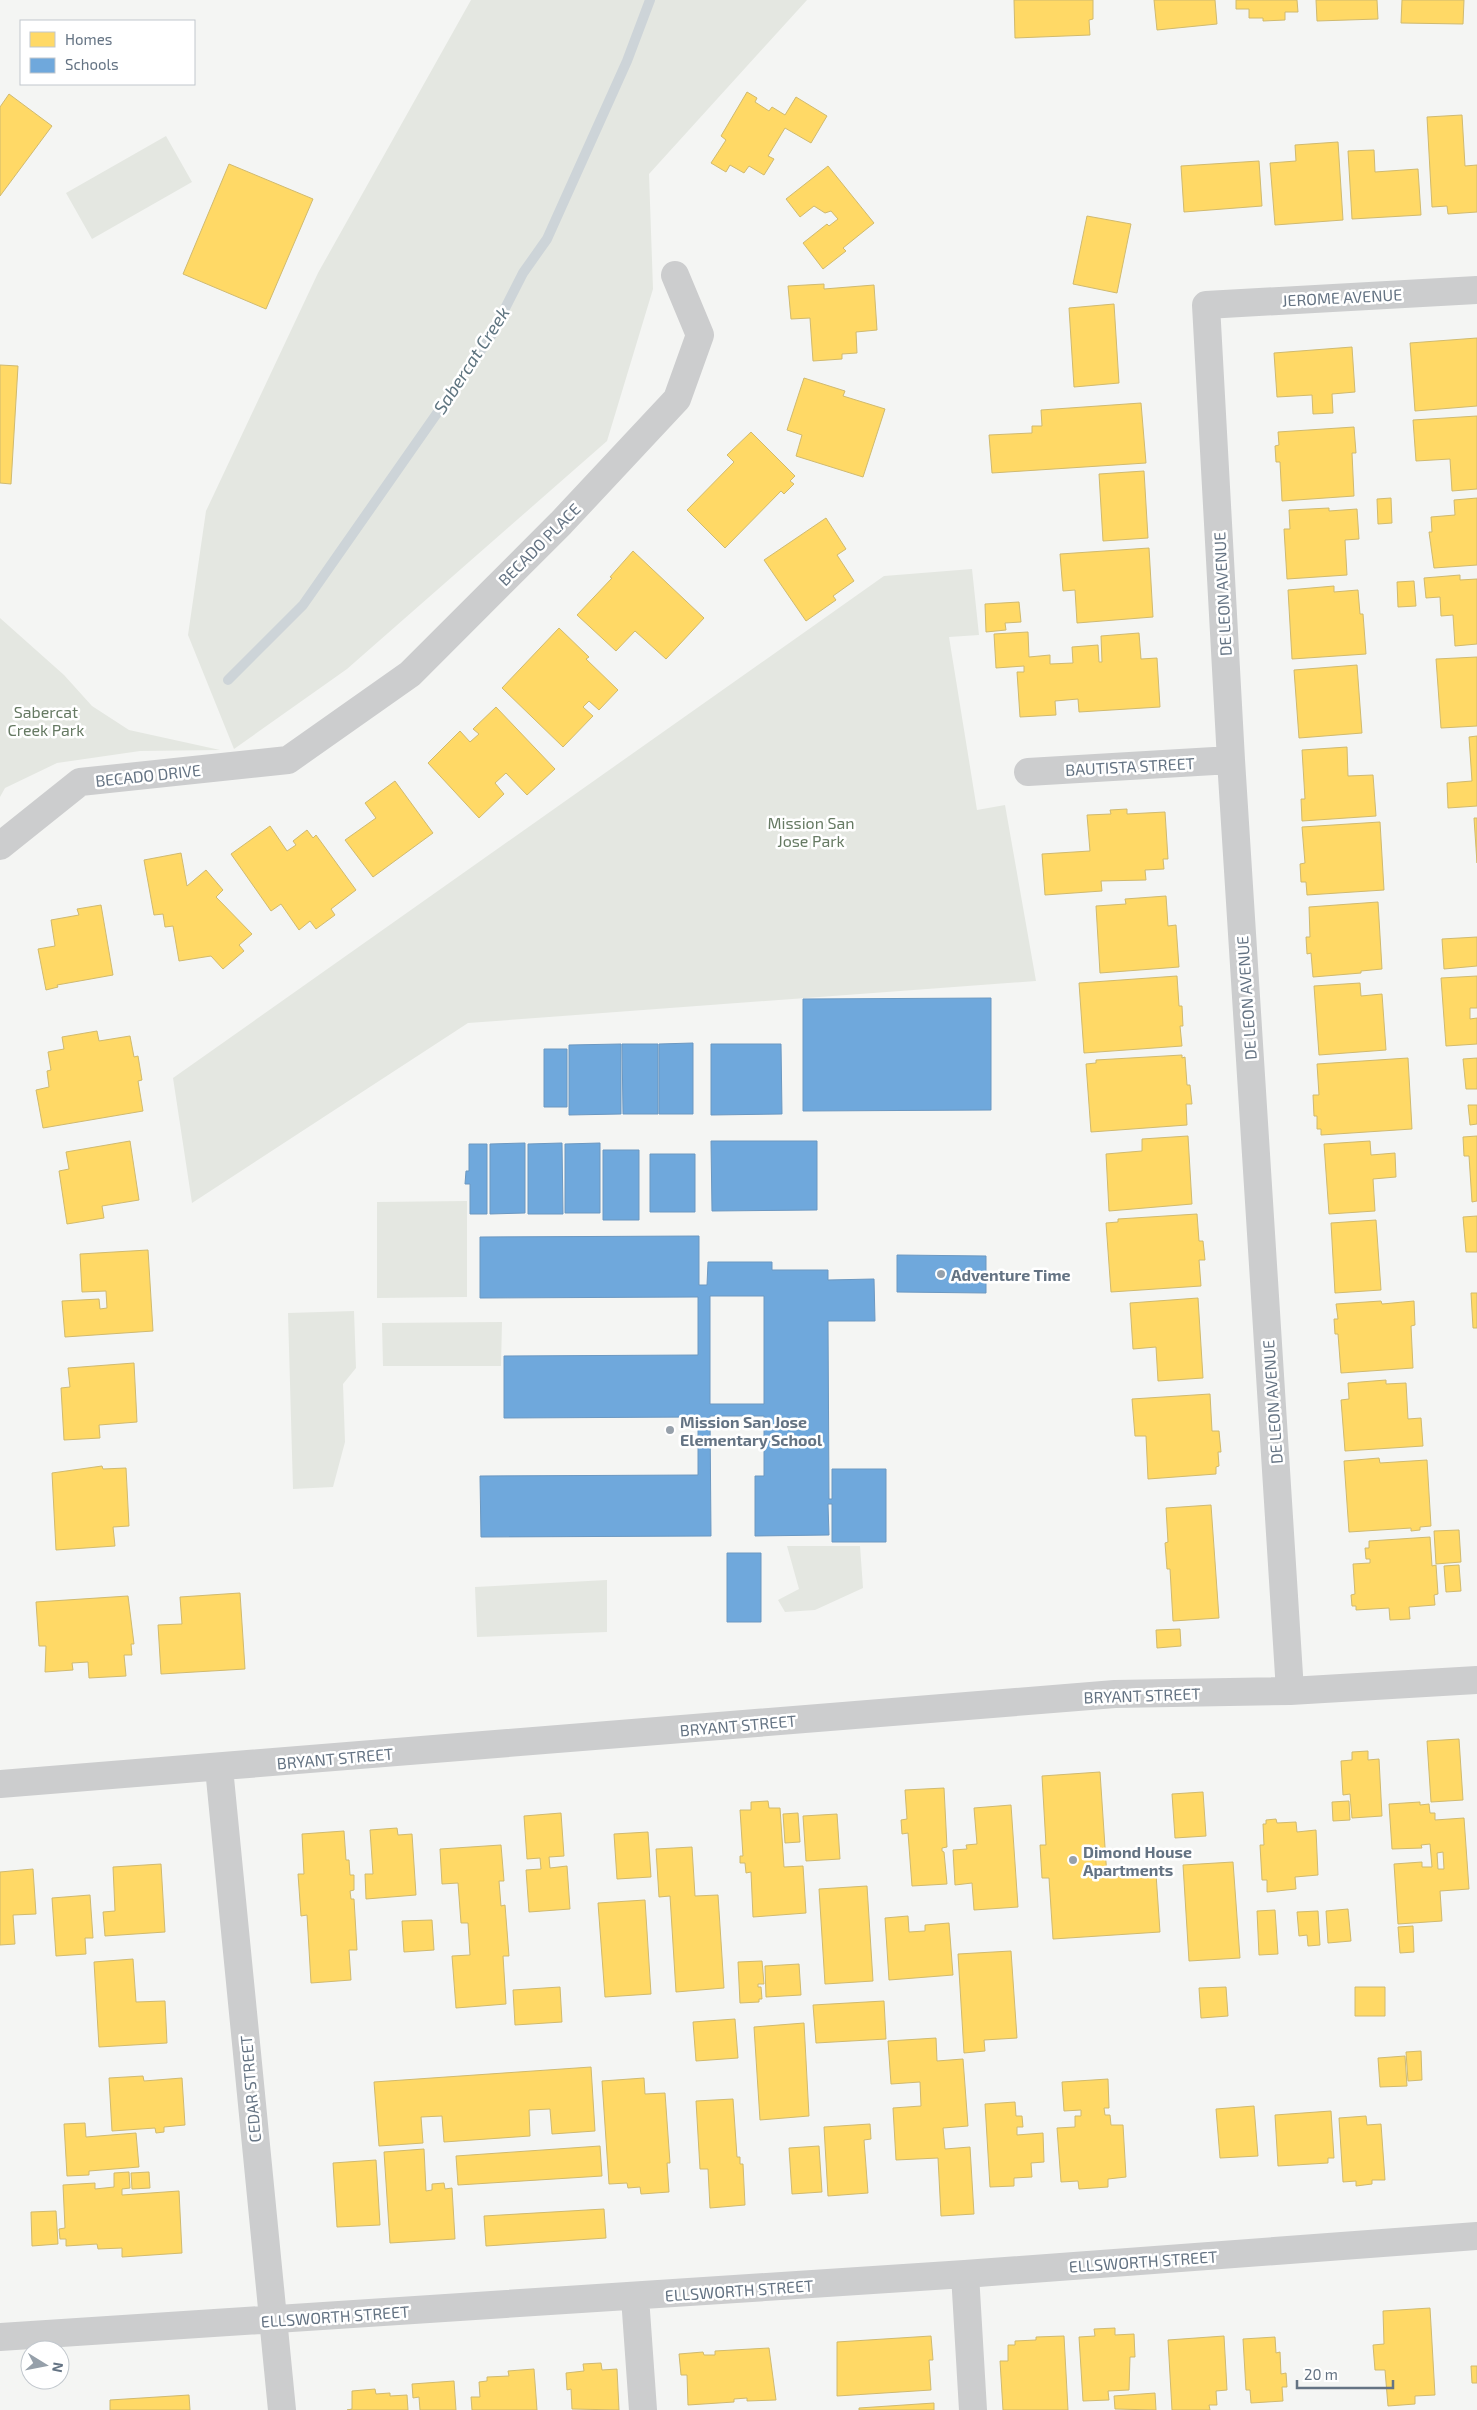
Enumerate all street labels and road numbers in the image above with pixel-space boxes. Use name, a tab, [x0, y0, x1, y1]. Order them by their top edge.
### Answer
street label: JEROME AVENUE	[1281, 284, 1403, 310]
street label: BECADO PLACE	[494, 499, 584, 589]
street label: DE LEON AVENUE	[1209, 531, 1235, 657]
street label: BAUTISTA STREET	[1065, 753, 1195, 779]
street label: BECADO DRIVE	[94, 760, 202, 790]
street label: DE LEON AVENUE	[1232, 935, 1260, 1061]
street label: DE LEON AVENUE	[1258, 1339, 1286, 1465]
street label: BRYANT STREET	[1083, 1683, 1201, 1707]
street label: BRYANT STREET	[679, 1710, 797, 1740]
street label: BRYANT STREET	[276, 1743, 394, 1773]
street label: CEDAR STREET	[236, 2035, 264, 2143]
street label: ELLSWORTH STREET	[1068, 2246, 1218, 2276]
street label: ELLSWORTH STREET	[664, 2275, 814, 2305]
street label: ELLSWORTH STREET	[260, 2301, 410, 2331]

